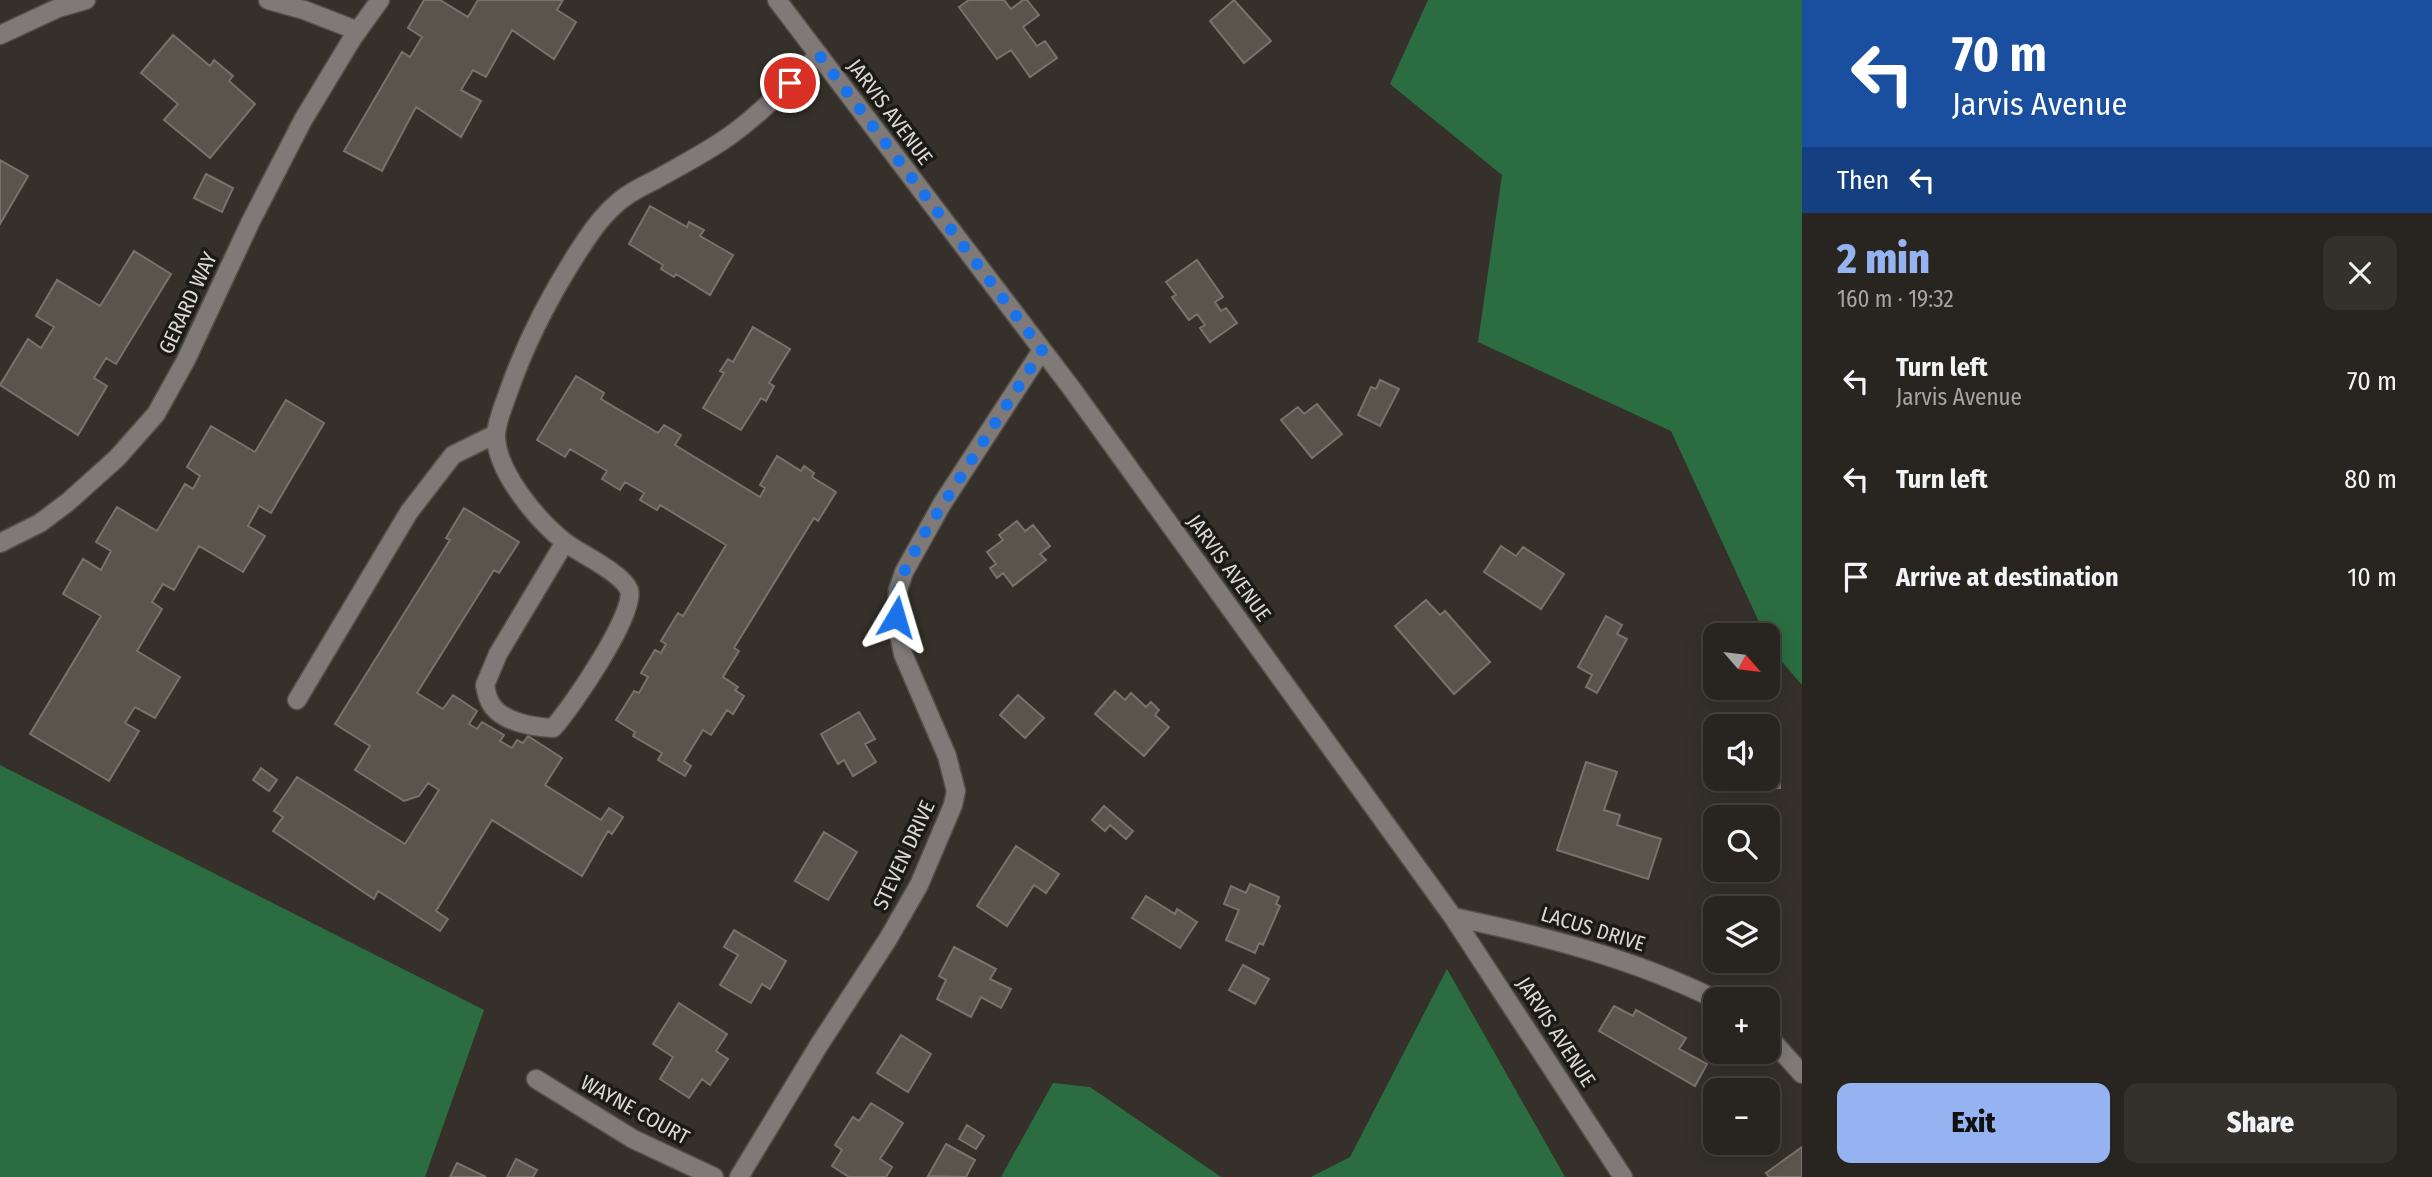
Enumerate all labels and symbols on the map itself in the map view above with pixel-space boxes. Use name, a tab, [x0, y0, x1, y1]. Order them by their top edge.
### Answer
pin	[760, 53, 820, 113]
street label: JARVIS AVENUE	[842, 54, 938, 170]
street label: GERARD WAY	[153, 248, 223, 358]
street label: JARVIS AVENUE	[1181, 509, 1277, 627]
position arrow	[859, 580, 933, 654]
north arrow	[1703, 623, 1780, 700]
street label: STEVEN DRIVE	[867, 796, 941, 914]
street label: LACUS DRIVE	[1538, 901, 1649, 957]
street label: JARVIS AVENUE	[1511, 972, 1601, 1092]
street label: WAYNE COURT	[576, 1069, 694, 1151]

